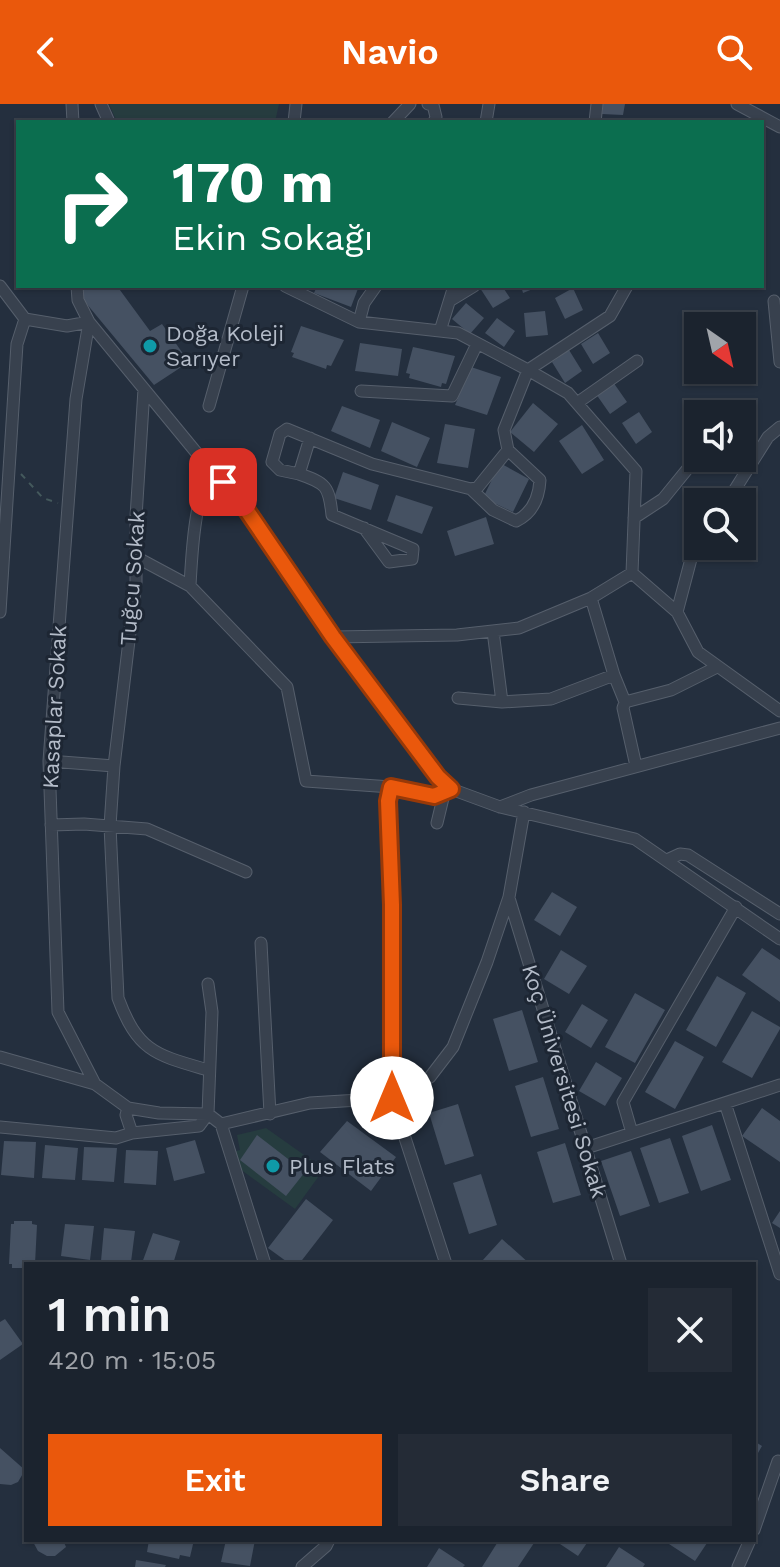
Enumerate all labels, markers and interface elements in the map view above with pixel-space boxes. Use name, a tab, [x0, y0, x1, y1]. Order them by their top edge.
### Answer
icon: back	[24, 30, 68, 74]
icon: search	[712, 30, 756, 74]
text: Navio	[341, 31, 439, 73]
text: 170 m	[172, 150, 334, 216]
icon: right	[40, 152, 144, 256]
text: Ekin Sokağı	[172, 217, 373, 259]
north arrow	[684, 312, 756, 384]
map controls	[684, 312, 756, 560]
place label: Doğa Koleji Sarıyer	[166, 321, 284, 371]
marker: Doğa Koleji Sarıyer	[141, 337, 159, 355]
button: sound	[684, 400, 756, 472]
pin	[189, 448, 257, 516]
icon: arrive	[201, 460, 245, 504]
button: search	[684, 488, 756, 560]
street label: Tuğcu Sokak	[115, 510, 150, 646]
street label: Kasaplar Sokak	[38, 624, 71, 790]
street label: Koç Üniversitesi Sokak	[517, 961, 612, 1201]
position arrow	[350, 1056, 434, 1140]
place label: Plus Flats	[289, 1154, 395, 1179]
marker: Plus Flats	[264, 1157, 282, 1175]
text: 1 min	[48, 1286, 171, 1343]
button: close	[648, 1288, 732, 1372]
text: 420 m · 15:05	[48, 1345, 216, 1375]
button: Exit	[48, 1434, 382, 1526]
button: Share	[398, 1434, 732, 1526]

